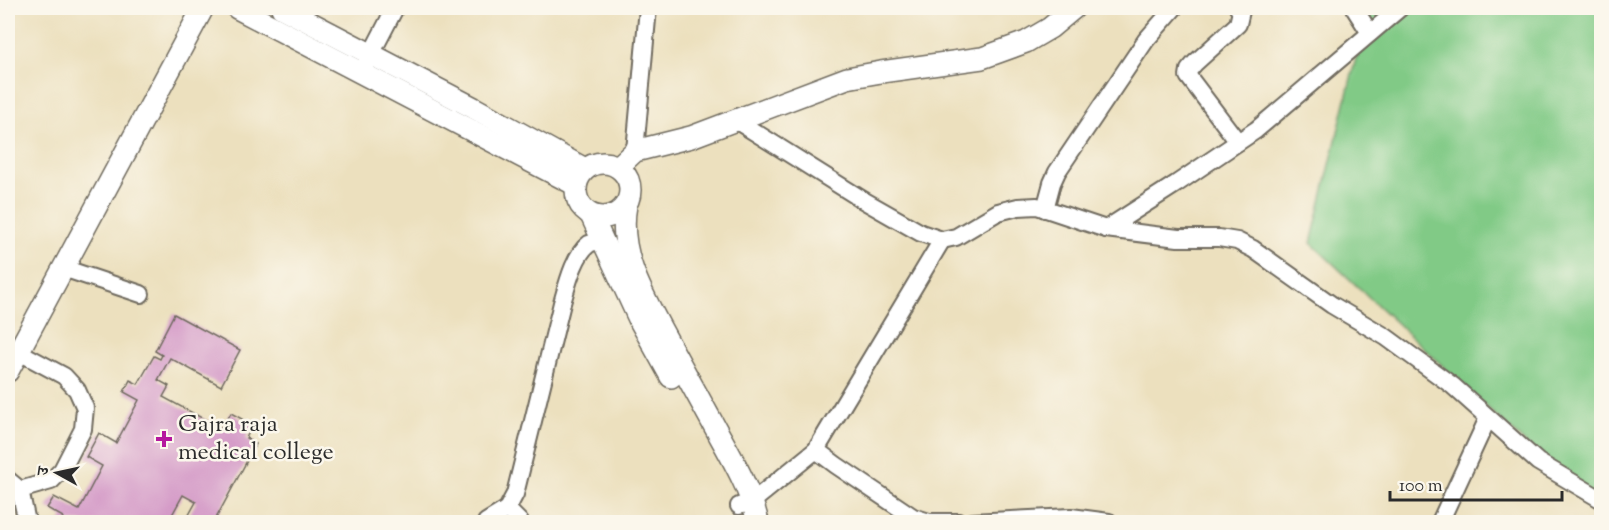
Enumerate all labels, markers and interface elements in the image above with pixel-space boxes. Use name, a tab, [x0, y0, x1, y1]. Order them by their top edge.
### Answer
place label: Gajra raja medical college	[178, 408, 334, 470]
marker: Gajra raja medical college	[155, 430, 173, 448]
north arrow	[27, 443, 87, 503]
text: उ	[33, 464, 57, 478]
scale bar	[1390, 464, 1562, 502]
text: 100 m	[1399, 474, 1443, 500]

